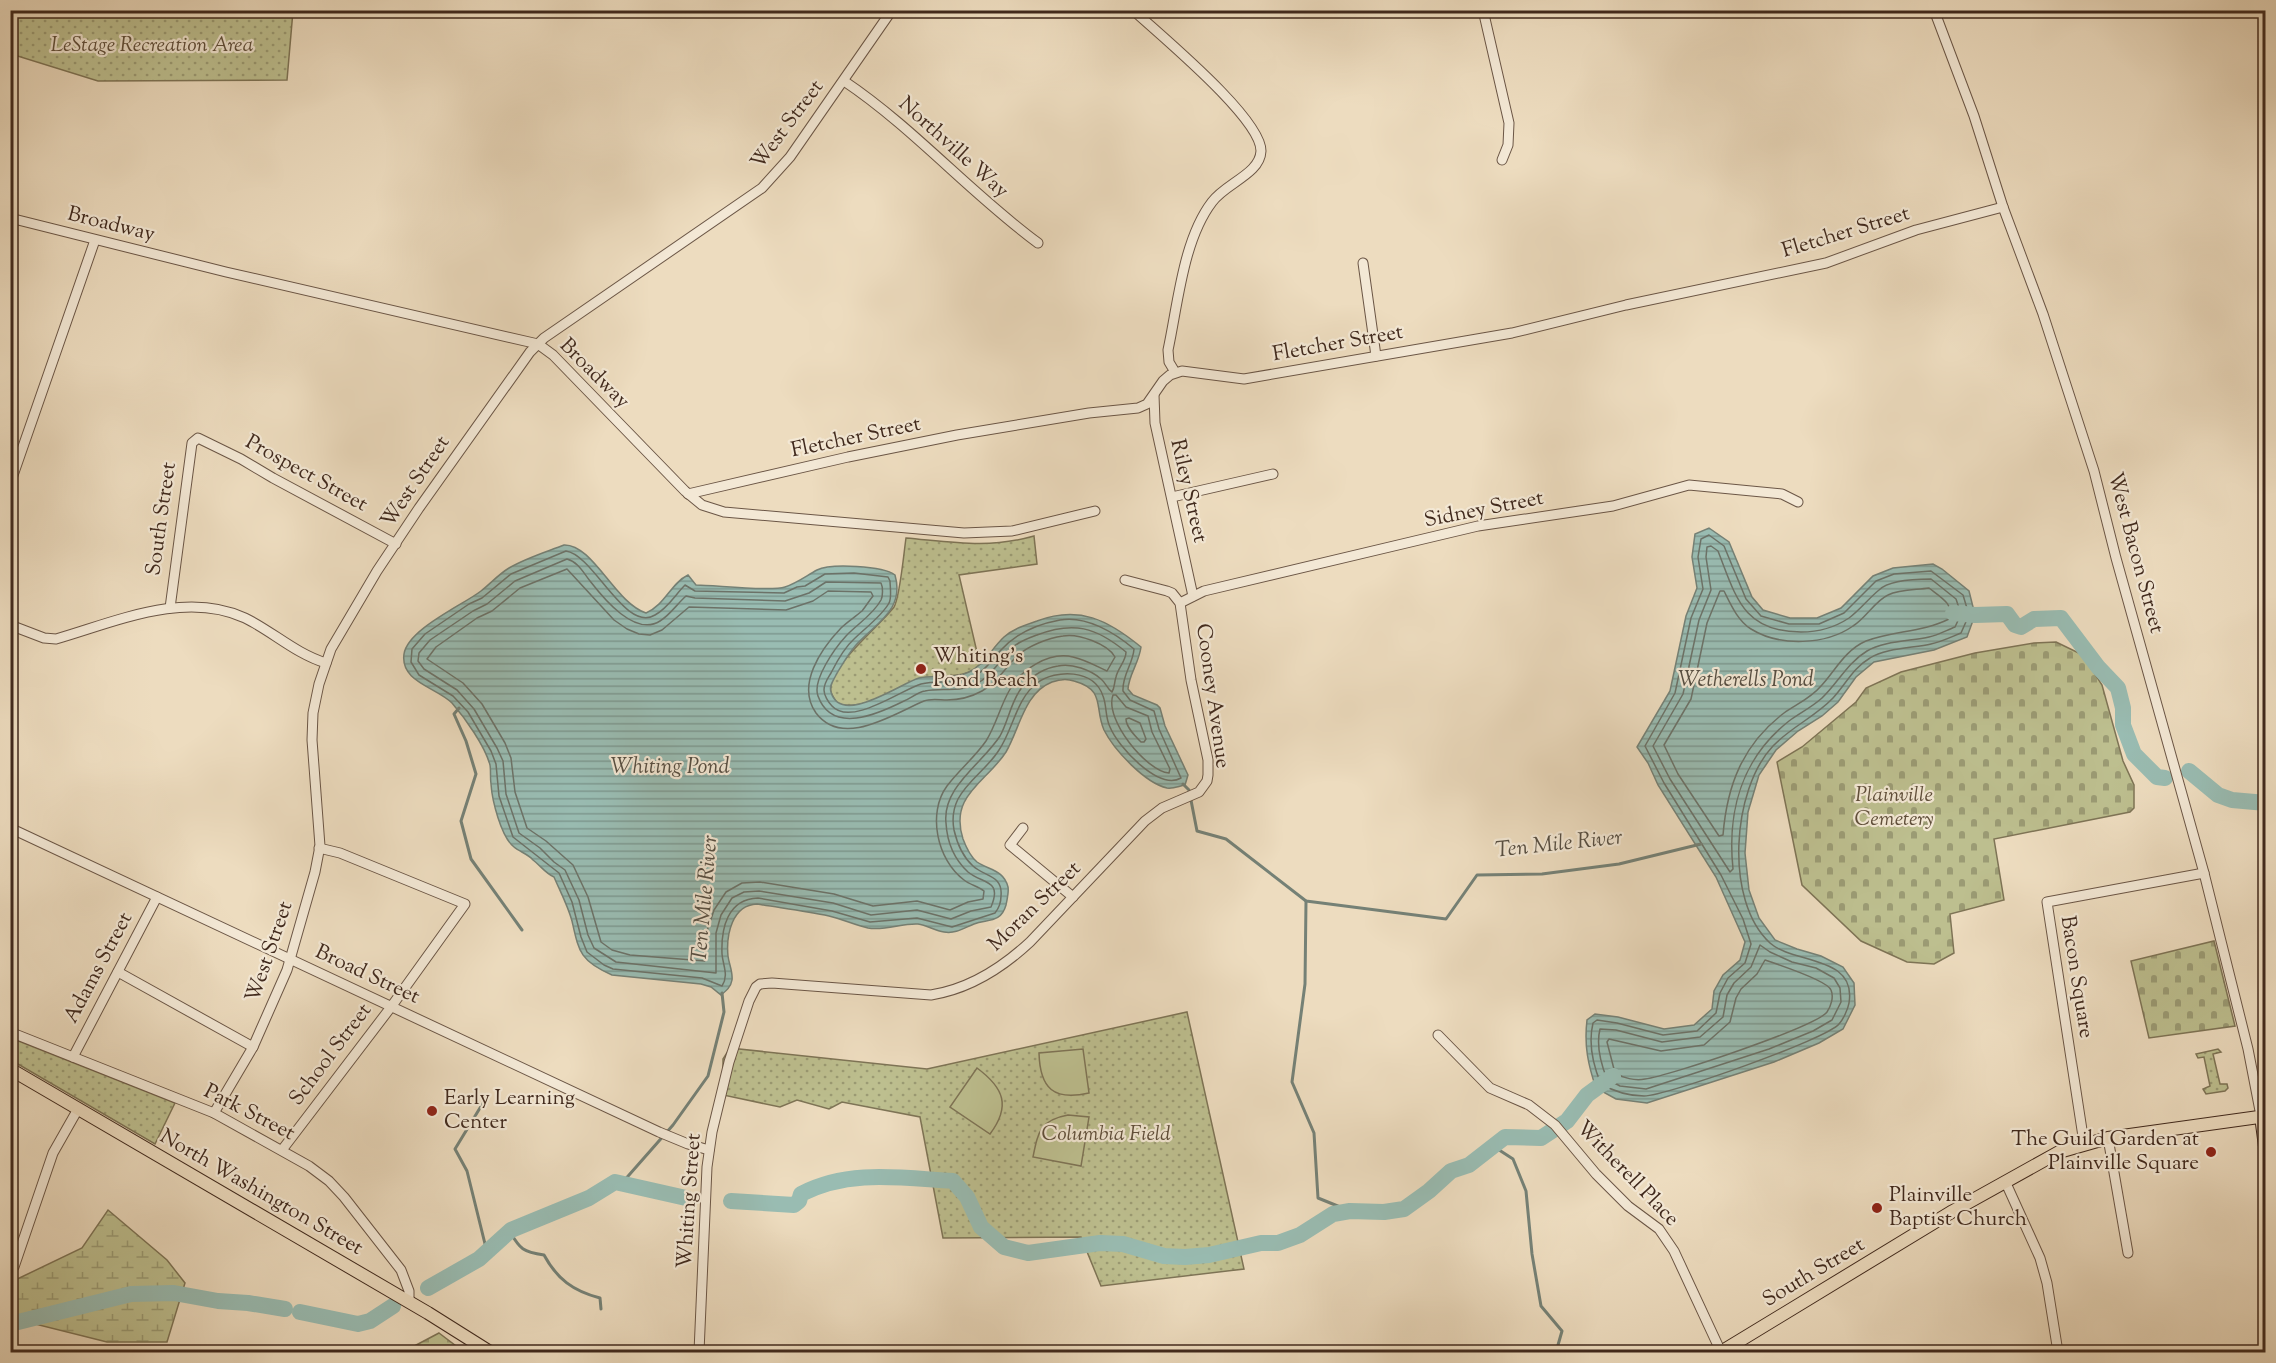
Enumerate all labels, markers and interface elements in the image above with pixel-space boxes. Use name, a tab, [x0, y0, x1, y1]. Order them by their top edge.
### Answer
park label: LeStage Recreation Area	[51, 31, 254, 61]
street label: West Street	[744, 74, 832, 176]
street label: Northville Way	[891, 90, 1015, 206]
street label: Fletcher Street	[1778, 199, 1914, 267]
street label: Broadway	[64, 200, 158, 250]
street label: Fletcher Street	[1270, 318, 1406, 370]
street label: Broadway	[552, 332, 637, 417]
street label: Fletcher Street	[788, 410, 924, 466]
street label: Prospect Street	[239, 428, 373, 520]
street label: West Street	[374, 430, 458, 534]
street label: Riley Street	[1162, 436, 1214, 546]
street label: South Street	[139, 460, 185, 578]
street label: West Bacon Street	[2099, 469, 2171, 637]
street label: Sidney Street	[1422, 484, 1546, 536]
street label: Cooney Avenue	[1187, 622, 1237, 770]
place label: Whiting's Pond Beach	[933, 642, 1038, 696]
marker: Whiting's Pond Beach	[914, 662, 928, 676]
water label: Wetherells Pond	[1678, 665, 1814, 697]
water label: Whiting Pond	[610, 752, 730, 784]
park label: Plainville Cemetery	[1855, 781, 1933, 835]
water label: Ten Mile River	[1494, 822, 1624, 868]
water label: Ten Mile River	[685, 834, 728, 964]
street label: Moran Street	[982, 855, 1088, 959]
street label: West Street	[239, 897, 301, 1007]
street label: Adams Street	[57, 907, 141, 1029]
street label: Bacon Square	[2052, 914, 2100, 1040]
street label: Broad Street	[310, 938, 424, 1012]
street label: School Street	[282, 997, 380, 1113]
street label: Park Street	[198, 1077, 300, 1149]
place label: Early Learning Center	[444, 1084, 575, 1138]
marker: Early Learning Center	[425, 1104, 439, 1118]
street label: Witherell Place	[1569, 1114, 1685, 1234]
park label: Columbia Field	[1041, 1120, 1171, 1150]
street label: North Washington Street	[154, 1122, 368, 1264]
place label: The Guild Garden at Plainville Square	[2011, 1125, 2199, 1179]
street label: Whiting Street	[670, 1132, 710, 1270]
marker: The Guild Garden at Plainville Square	[2204, 1145, 2218, 1159]
place label: Plainville Baptist Church	[1889, 1181, 2027, 1235]
marker: Plainville Baptist Church	[1870, 1201, 1884, 1215]
street label: South Street	[1757, 1231, 1871, 1315]

